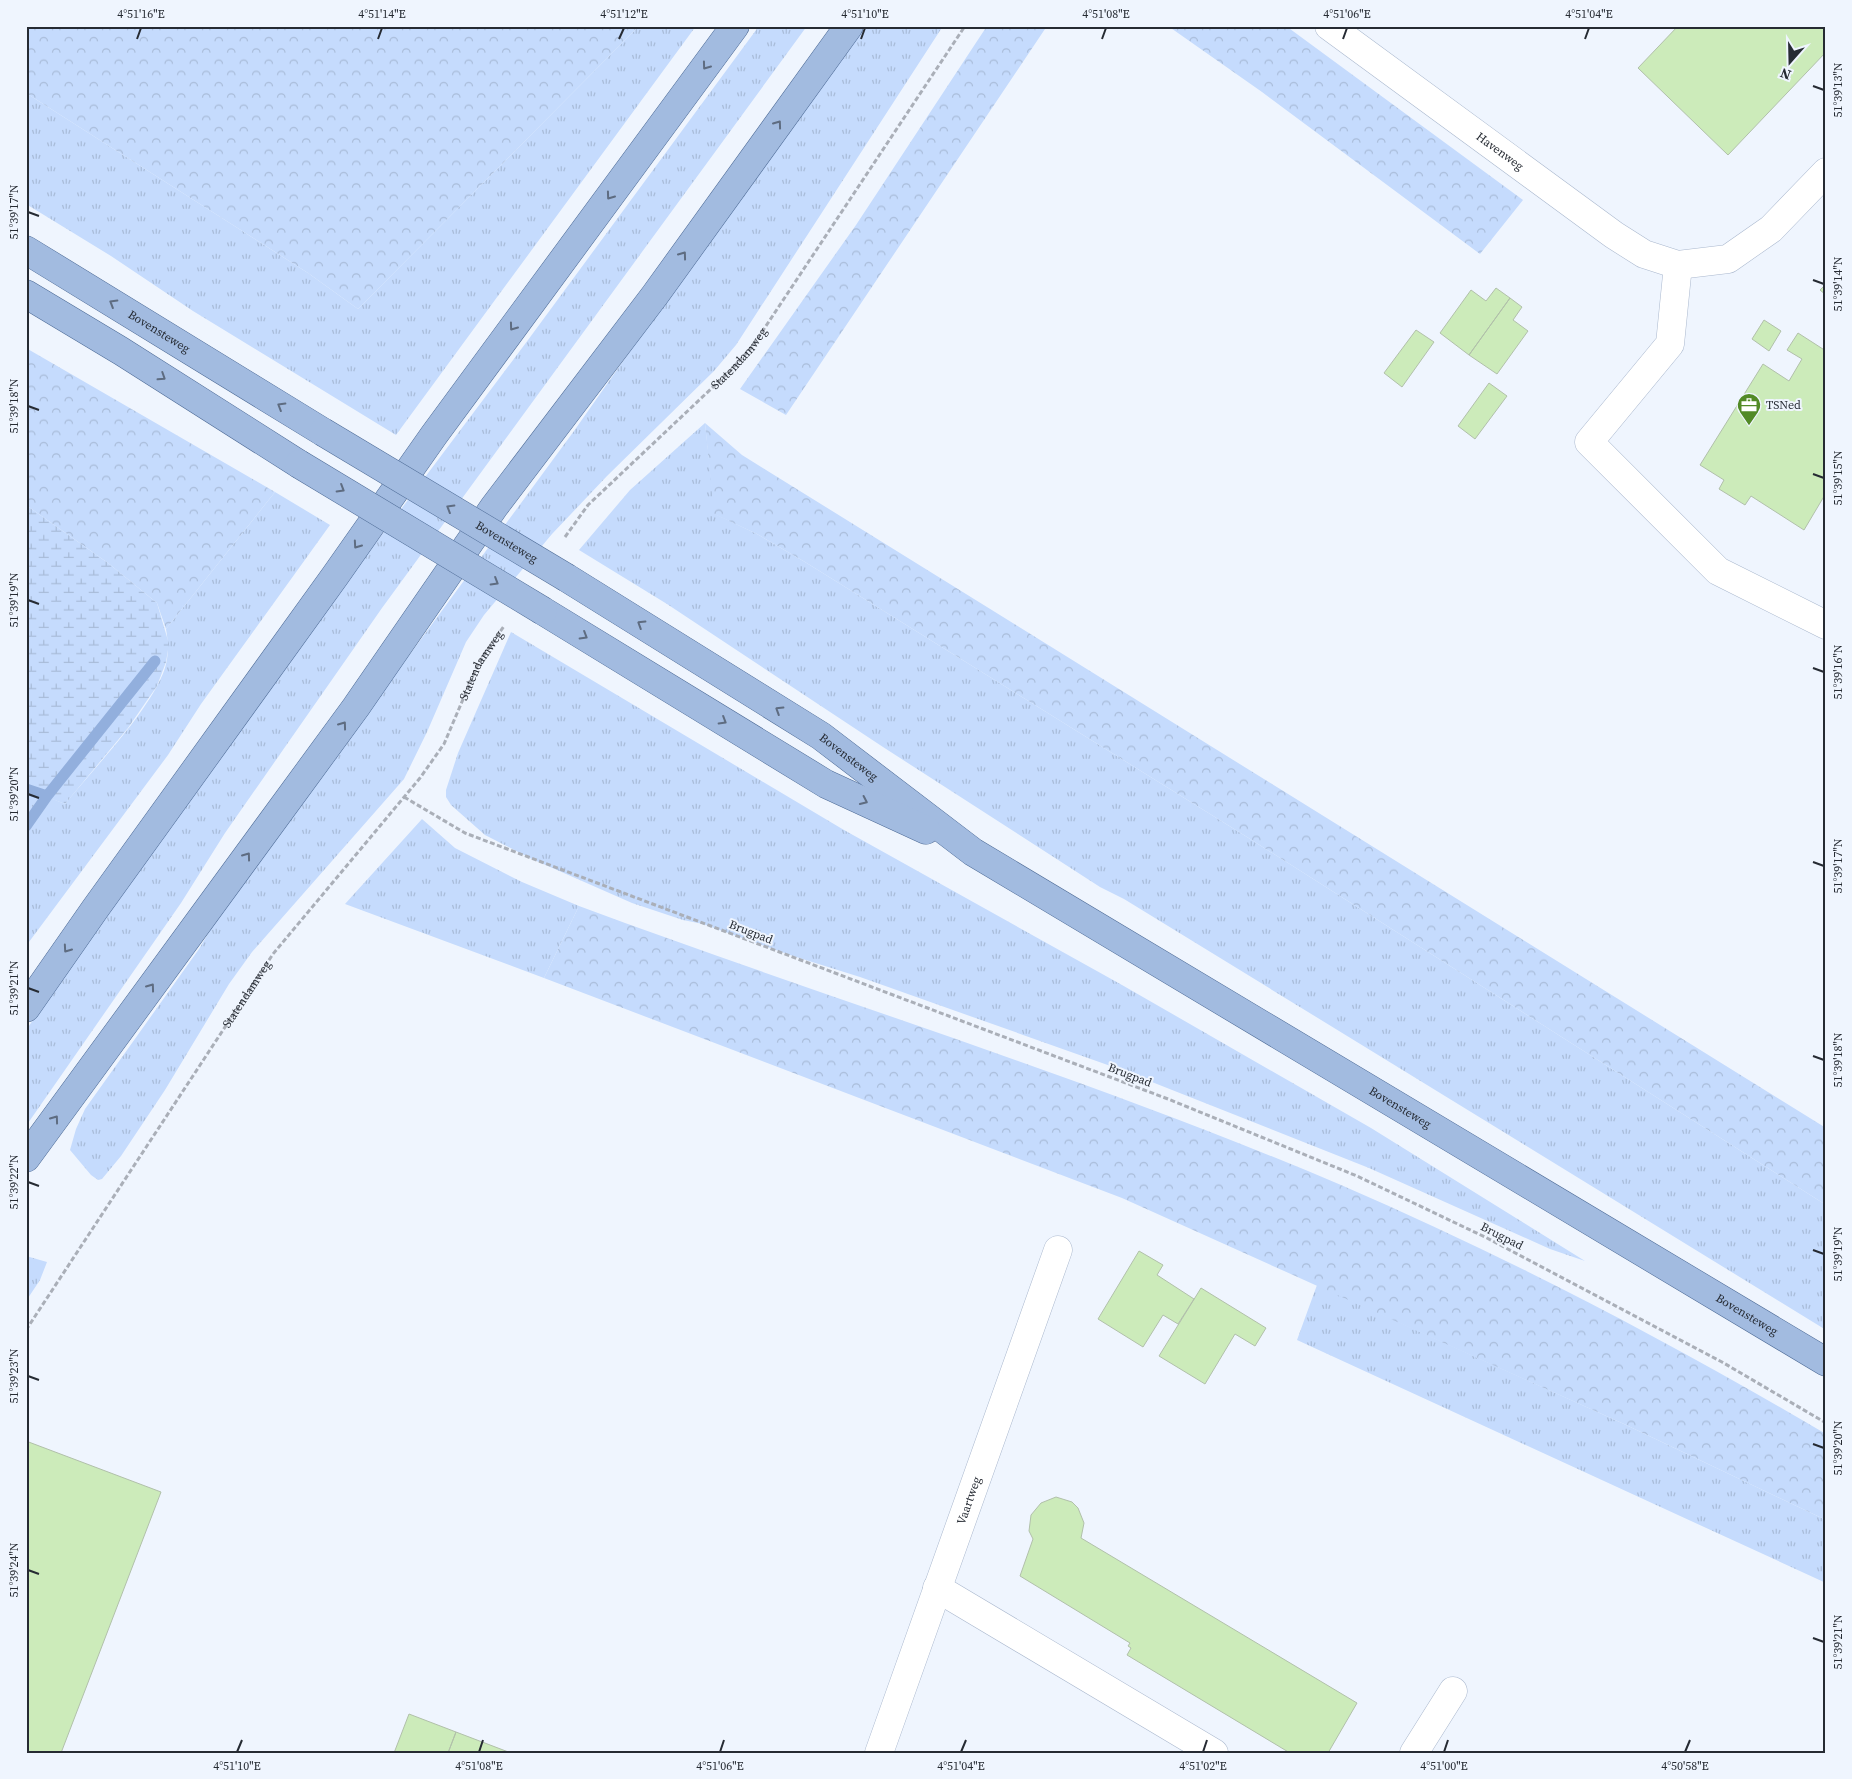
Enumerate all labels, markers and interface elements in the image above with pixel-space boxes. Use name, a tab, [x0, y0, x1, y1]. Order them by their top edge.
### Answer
text: 4°51'16"E	[117, 6, 165, 22]
text: 4°51'14"E	[358, 6, 406, 22]
text: 4°51'12"E	[600, 6, 648, 22]
text: 4°51'10"E	[841, 6, 889, 22]
text: 4°51'08"E	[1082, 6, 1130, 22]
text: 4°51'06"E	[1323, 6, 1371, 22]
text: 4°51'04"E	[1565, 6, 1613, 22]
north arrow	[1764, 38, 1814, 88]
one-way arrow	[703, 60, 712, 69]
text: 51°39'13"N	[1830, 62, 1846, 118]
text: N	[1777, 63, 1794, 85]
one-way arrow	[773, 121, 781, 130]
street label: Havenweg	[1473, 129, 1527, 174]
text: 51°39'17"N	[6, 184, 22, 240]
one-way arrow	[607, 190, 616, 200]
one-way arrow	[677, 252, 687, 261]
text: 51°39'14"N	[1830, 256, 1846, 312]
one-way arrow	[109, 300, 118, 310]
street label: Bovensteweg	[125, 306, 193, 357]
one-way arrow	[511, 321, 519, 330]
street label: Statendamweg	[707, 324, 771, 393]
one-way arrow	[156, 371, 165, 380]
text: 51°39'18"N	[6, 378, 22, 434]
office icon: TSNed	[1736, 392, 1762, 426]
place label: TSNed	[1766, 397, 1801, 413]
one-way arrow	[278, 403, 287, 413]
text: 51°39'15"N	[1830, 450, 1846, 506]
one-way arrow	[335, 483, 344, 493]
one-way arrow	[446, 504, 455, 514]
street label: Bovensteweg	[473, 517, 541, 567]
one-way arrow	[354, 539, 363, 548]
text: 51°39'19"N	[6, 572, 22, 628]
one-way arrow	[489, 576, 498, 586]
one-way arrow	[638, 621, 647, 631]
street label: Statendamweg	[456, 627, 507, 703]
one-way arrow	[579, 630, 588, 640]
text: 51°39'16"N	[1830, 644, 1846, 700]
one-way arrow	[776, 707, 785, 717]
one-way arrow	[718, 715, 727, 725]
one-way arrow	[337, 721, 346, 731]
street label: Bovensteweg	[816, 730, 881, 785]
text: 51°39'20"N	[6, 766, 22, 822]
one-way arrow	[859, 795, 868, 806]
text: 51°39'17"N	[1830, 838, 1846, 894]
one-way arrow	[241, 852, 250, 862]
street label: Brugpad	[727, 916, 775, 948]
one-way arrow	[64, 943, 73, 953]
street label: Statendamweg	[219, 957, 275, 1031]
text: 51°39'21"N	[6, 960, 22, 1016]
one-way arrow	[145, 984, 154, 993]
text: 51°39'18"N	[1830, 1032, 1846, 1088]
street label: Brugpad	[1106, 1059, 1154, 1091]
street label: Bovensteweg	[1366, 1083, 1434, 1132]
one-way arrow	[49, 1115, 58, 1125]
text: 51°39'22"N	[6, 1154, 22, 1210]
street label: Brugpad	[1478, 1219, 1526, 1254]
text: 51°39'19"N	[1830, 1226, 1846, 1282]
street label: Bovensteweg	[1713, 1290, 1781, 1339]
text: 51°39'23"N	[6, 1348, 22, 1404]
text: 51°39'20"N	[1830, 1420, 1846, 1476]
street label: Vaartweg	[953, 1474, 985, 1527]
text: 51°39'24"N	[6, 1542, 22, 1598]
text: 51°39'21"N	[1830, 1614, 1846, 1670]
text: 4°51'10"E	[213, 1758, 261, 1774]
text: 4°51'08"E	[455, 1758, 503, 1774]
text: 4°51'06"E	[696, 1758, 744, 1774]
text: 4°51'04"E	[937, 1758, 985, 1774]
text: 4°51'02"E	[1179, 1758, 1227, 1774]
text: 4°51'00"E	[1420, 1758, 1468, 1774]
text: 4°50'58"E	[1661, 1758, 1709, 1774]

